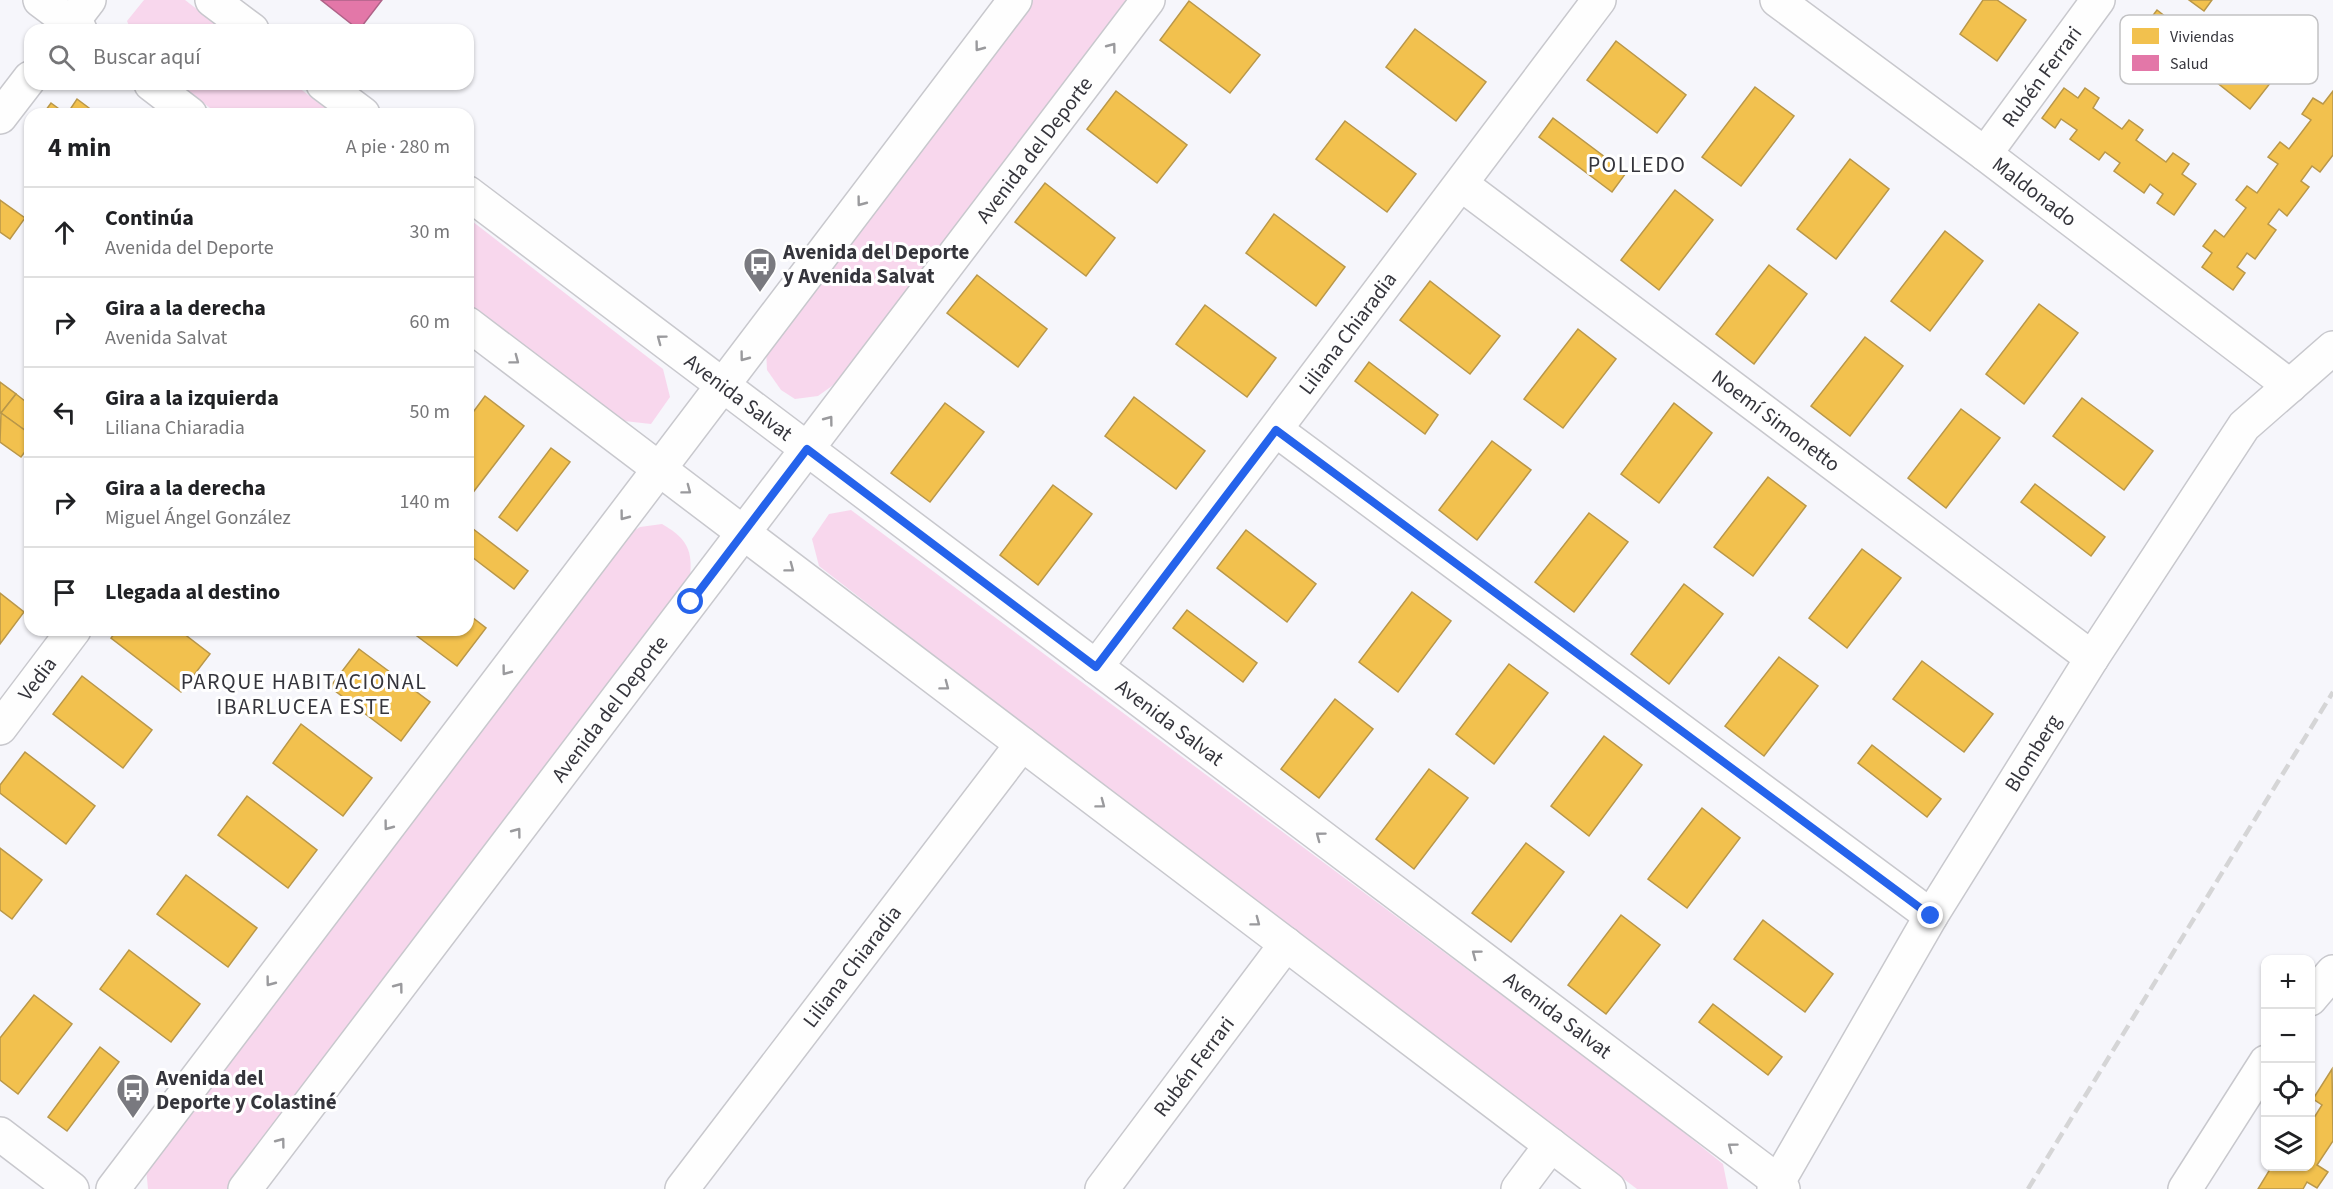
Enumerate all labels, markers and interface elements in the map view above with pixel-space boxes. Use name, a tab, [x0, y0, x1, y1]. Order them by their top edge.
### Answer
legend	[2120, 15, 2318, 84]
street label: Rubén Ferrari	[1995, 20, 2089, 133]
search box	[24, 24, 474, 90]
text: Viviendas	[2170, 26, 2234, 48]
one-way arrow	[976, 40, 987, 51]
icon: search	[45, 41, 78, 74]
text: Buscar aquí	[93, 41, 201, 73]
one-way arrow	[1105, 43, 1116, 54]
text: Salud	[2170, 53, 2208, 75]
street label: Avenida del Deporte	[969, 70, 1100, 229]
text: 4 min	[48, 129, 111, 166]
text: A pie · 280 m	[346, 133, 450, 161]
district label: POLLEDO	[1588, 149, 1686, 181]
street label: Maldonado	[1986, 150, 2083, 234]
one-way arrow	[858, 195, 869, 206]
text: Continúa	[105, 202, 194, 234]
icon: ahead	[48, 216, 81, 249]
text: 30 m	[410, 218, 450, 246]
text: Avenida del Deporte	[105, 234, 274, 262]
place label: Avenida del Deporte y Avenida Salvat	[782, 237, 970, 291]
bus stop icon: Avenida del Deporte y Avenida Salvat	[742, 246, 778, 293]
street label: Liliana Chiaradia	[1292, 266, 1404, 401]
text: Gira a la derecha	[105, 292, 266, 324]
icon: right	[48, 306, 81, 339]
text: 60 m	[410, 308, 450, 336]
text: Avenida Salvat	[105, 324, 227, 352]
one-way arrow	[657, 336, 668, 347]
street label: Avenida Salvat	[678, 346, 799, 448]
one-way arrow	[740, 351, 751, 362]
one-way arrow	[508, 352, 519, 363]
street label: Noemí Simonetto	[1705, 362, 1847, 479]
text: Gira a la izquierda	[105, 382, 279, 414]
icon: left	[48, 396, 81, 429]
text: 50 m	[410, 398, 450, 426]
text: Liliana Chiaradia	[105, 414, 245, 442]
one-way arrow	[822, 415, 833, 426]
text: Gira a la derecha	[105, 472, 266, 504]
one-way arrow	[680, 483, 691, 494]
icon: right	[48, 486, 81, 519]
text: 140 m	[400, 488, 450, 516]
text: Miguel Ángel González	[105, 504, 291, 532]
one-way arrow	[620, 509, 631, 520]
one-way arrow	[783, 561, 794, 572]
icon: arrive	[48, 576, 81, 609]
text: Llegada al destino	[105, 576, 280, 608]
route start	[677, 588, 703, 614]
street label: Avenida del Deporte	[544, 629, 675, 788]
street label: Vedia	[11, 650, 64, 707]
one-way arrow	[502, 664, 513, 675]
district label: PARQUE HABITACIONAL IBARLUCEA ESTE	[181, 666, 427, 723]
street label: Avenida Salvat	[1109, 672, 1230, 773]
one-way arrow	[939, 679, 950, 690]
street label: Blomberg	[1997, 708, 2068, 798]
one-way arrow	[1094, 796, 1105, 807]
one-way arrow	[384, 820, 395, 831]
one-way arrow	[509, 827, 520, 838]
one-way arrow	[1316, 832, 1327, 843]
street label: Liliana Chiaradia	[796, 899, 908, 1034]
route end	[1917, 902, 1943, 928]
one-way arrow	[1250, 914, 1261, 925]
one-way arrow	[1471, 950, 1482, 961]
map controls	[2261, 955, 2315, 1171]
button: +	[2261, 955, 2315, 1009]
street label: Avenida Salvat	[1497, 964, 1618, 1066]
one-way arrow	[267, 975, 278, 986]
one-way arrow	[391, 983, 402, 994]
button: −	[2261, 1009, 2315, 1063]
street label: Rubén Ferrari	[1146, 1010, 1242, 1123]
place label: Avenida del Deporte y Colastiné	[155, 1063, 337, 1117]
button: locate	[2261, 1063, 2315, 1117]
bus stop icon: Avenida del Deporte y Colastiné	[115, 1072, 151, 1119]
button: layers	[2261, 1117, 2315, 1171]
one-way arrow	[273, 1138, 284, 1149]
one-way arrow	[1728, 1143, 1739, 1154]

